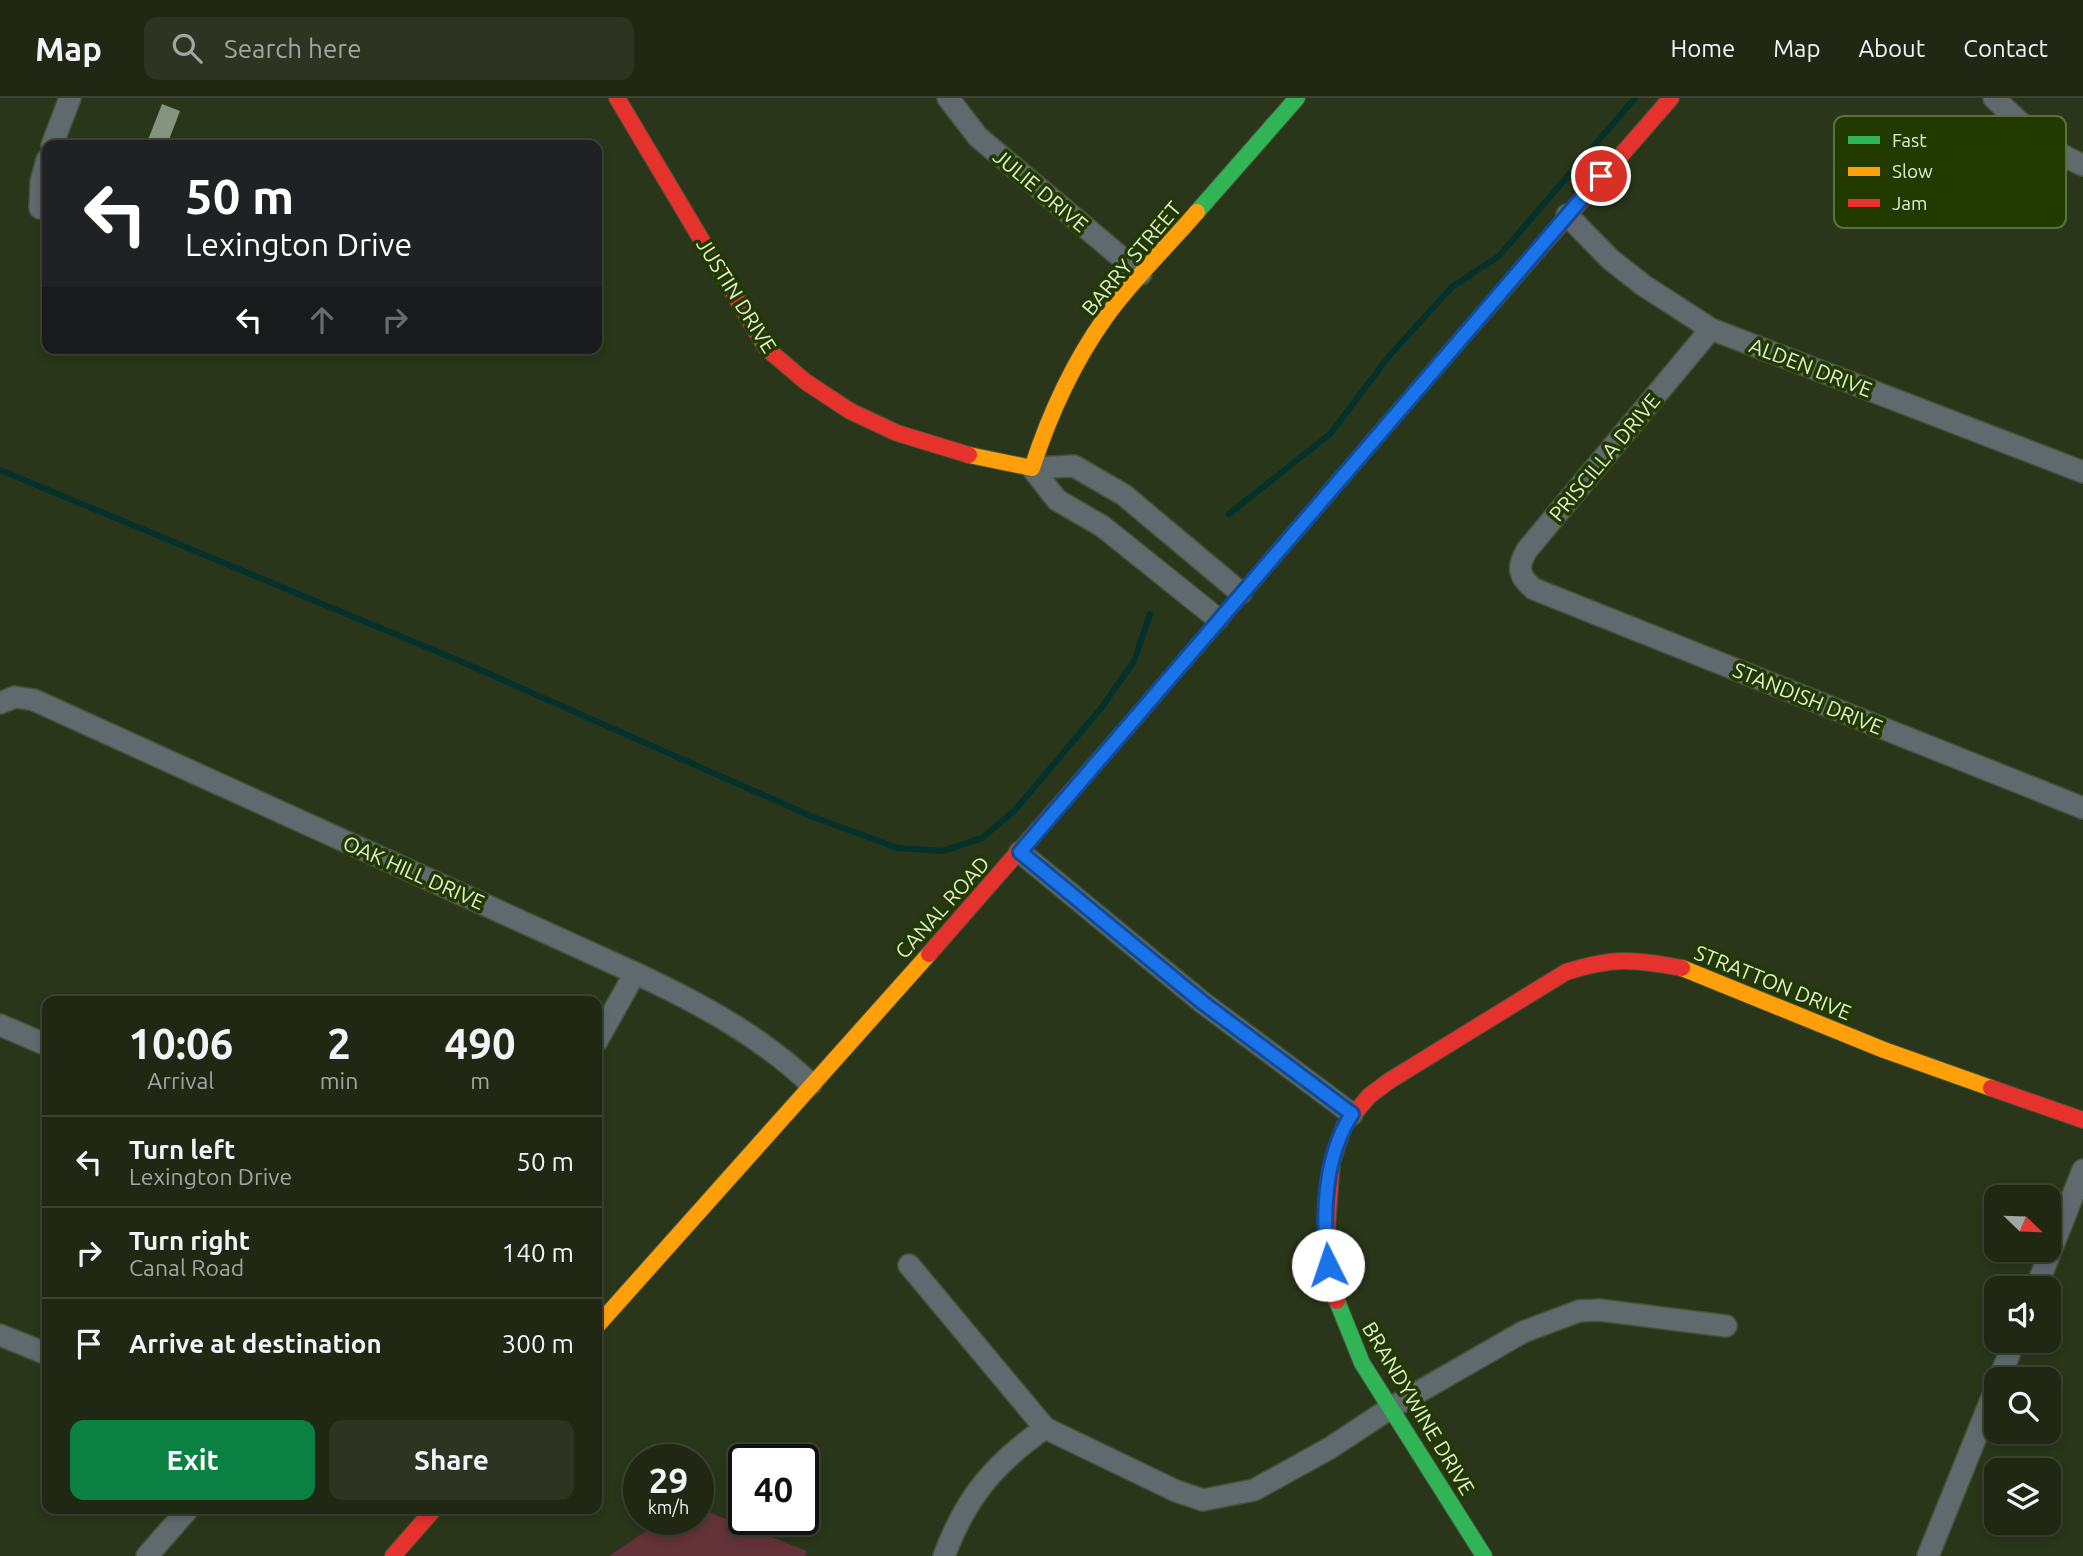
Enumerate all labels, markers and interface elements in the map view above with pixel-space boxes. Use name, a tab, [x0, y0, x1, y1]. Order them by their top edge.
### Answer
search box	[144, 17, 634, 80]
icon: search	[168, 29, 206, 67]
text: Map	[35, 30, 102, 67]
text: Search here	[224, 34, 362, 63]
text: Home	[1670, 35, 1735, 62]
text: Map	[1773, 35, 1820, 62]
text: About	[1858, 35, 1925, 62]
text: Contact	[1963, 35, 2048, 62]
legend	[1834, 116, 2066, 228]
text: Fast	[1892, 129, 1927, 151]
street label: JULIE DRIVE	[989, 144, 1093, 236]
pin	[1571, 146, 1631, 206]
icon: arrive	[1582, 157, 1620, 195]
text: Slow	[1892, 160, 1933, 182]
icon: left	[70, 168, 161, 259]
text: 50 m	[185, 168, 294, 223]
text: Jam	[1892, 192, 1928, 214]
street label: BARRY STREET	[1077, 196, 1186, 320]
text: Lexington Drive	[185, 226, 412, 262]
street label: JUSTIN DRIVE	[692, 233, 782, 357]
icon: left	[230, 301, 268, 339]
icon: ahead	[303, 301, 341, 339]
icon: right	[376, 301, 414, 339]
street label: ALDEN DRIVE	[1746, 333, 1876, 401]
street label: PRISCILLA DRIVE	[1544, 388, 1664, 526]
street label: STANDISH DRIVE	[1730, 657, 1886, 739]
street label: OAK HILL DRIVE	[340, 830, 488, 914]
street label: CANAL ROAD	[890, 851, 994, 963]
street label: STRATTON DRIVE	[1691, 940, 1855, 1024]
text: 10:06	[128, 1020, 233, 1067]
text: 2	[327, 1020, 351, 1067]
text: 490	[445, 1020, 516, 1067]
text: Arrival	[147, 1068, 214, 1093]
text: min	[320, 1068, 358, 1093]
text: m	[470, 1068, 490, 1093]
text: Turn left	[129, 1135, 235, 1164]
icon: left	[70, 1143, 108, 1181]
text: 50 m	[516, 1147, 574, 1176]
text: Lexington Drive	[129, 1164, 292, 1189]
north arrow	[1984, 1185, 2062, 1262]
map controls	[1984, 1185, 2061, 1535]
text: Turn right	[129, 1226, 250, 1255]
position arrow	[1291, 1228, 1365, 1302]
icon: right	[70, 1234, 108, 1272]
text: 140 m	[502, 1238, 574, 1267]
text: Canal Road	[129, 1255, 244, 1280]
button: sound	[1984, 1276, 2061, 1353]
street label: BRANDYWINE DRIVE	[1358, 1317, 1480, 1499]
icon: arrive	[70, 1325, 108, 1363]
text: Arrive at destination	[129, 1329, 382, 1358]
text: 300 m	[502, 1329, 574, 1358]
button: search	[1984, 1367, 2061, 1444]
button: Exit	[70, 1420, 315, 1500]
button: Share	[329, 1420, 574, 1500]
speed limit sign: 40	[728, 1444, 819, 1535]
button: layers	[1984, 1458, 2061, 1535]
text: 29	[649, 1460, 688, 1500]
text: km/h	[648, 1497, 689, 1517]

